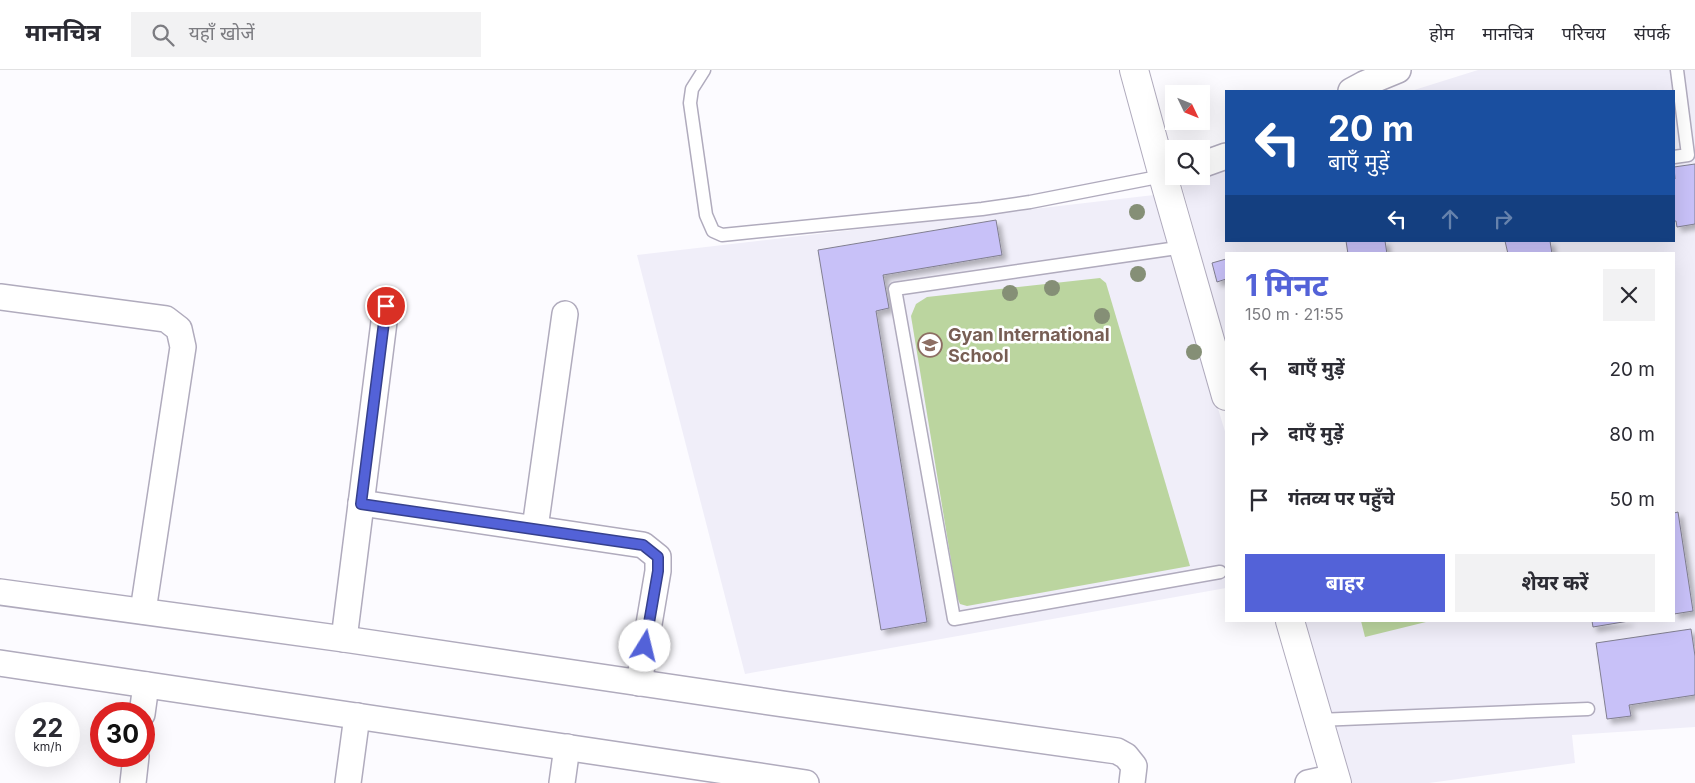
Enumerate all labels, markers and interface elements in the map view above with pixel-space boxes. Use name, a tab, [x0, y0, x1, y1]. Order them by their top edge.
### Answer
search box	[131, 12, 481, 57]
text: मानचित्र	[25, 18, 101, 47]
icon: search	[149, 21, 177, 49]
text: यहाँ खोजें	[189, 22, 255, 45]
text: होम	[1429, 23, 1454, 44]
text: मानचित्र	[1482, 23, 1534, 44]
text: परिचय	[1562, 23, 1606, 44]
text: संपर्क	[1634, 23, 1670, 44]
north arrow	[1165, 85, 1210, 130]
map controls	[1165, 85, 1210, 185]
text: 20 m	[1328, 107, 1414, 149]
icon: left	[1245, 110, 1310, 175]
button: search	[1165, 140, 1210, 185]
text: बाएँ मुड़ें	[1328, 149, 1390, 175]
icon: left	[1383, 205, 1411, 233]
icon: ahead	[1436, 205, 1464, 233]
icon: right	[1489, 205, 1517, 233]
text: 1 मिनट	[1245, 267, 1328, 303]
button: close	[1603, 269, 1655, 321]
pin	[365, 285, 407, 327]
icon: arrive	[372, 292, 400, 320]
text: 150 m · 21:55	[1245, 304, 1344, 324]
place label: Gyan International School	[948, 324, 1110, 366]
school or university icon: Gyan International School	[917, 332, 943, 358]
icon: left	[1245, 356, 1273, 384]
text: बाएँ मुड़ें	[1288, 357, 1345, 380]
text: 20 m	[1609, 358, 1655, 381]
icon: right	[1245, 421, 1273, 449]
text: दाएँ मुड़ें	[1288, 422, 1344, 445]
text: 80 m	[1609, 423, 1655, 446]
icon: arrive	[1245, 486, 1273, 514]
text: गंतव्य पर पहुँचे	[1288, 487, 1395, 510]
text: 50 m	[1609, 488, 1655, 511]
button: बाहर	[1245, 554, 1445, 612]
button: शेयर करें	[1455, 554, 1655, 612]
position arrow	[618, 619, 670, 671]
speed limit sign: 30	[90, 702, 155, 767]
text: 22	[32, 713, 63, 743]
text: km/h	[33, 739, 62, 754]

